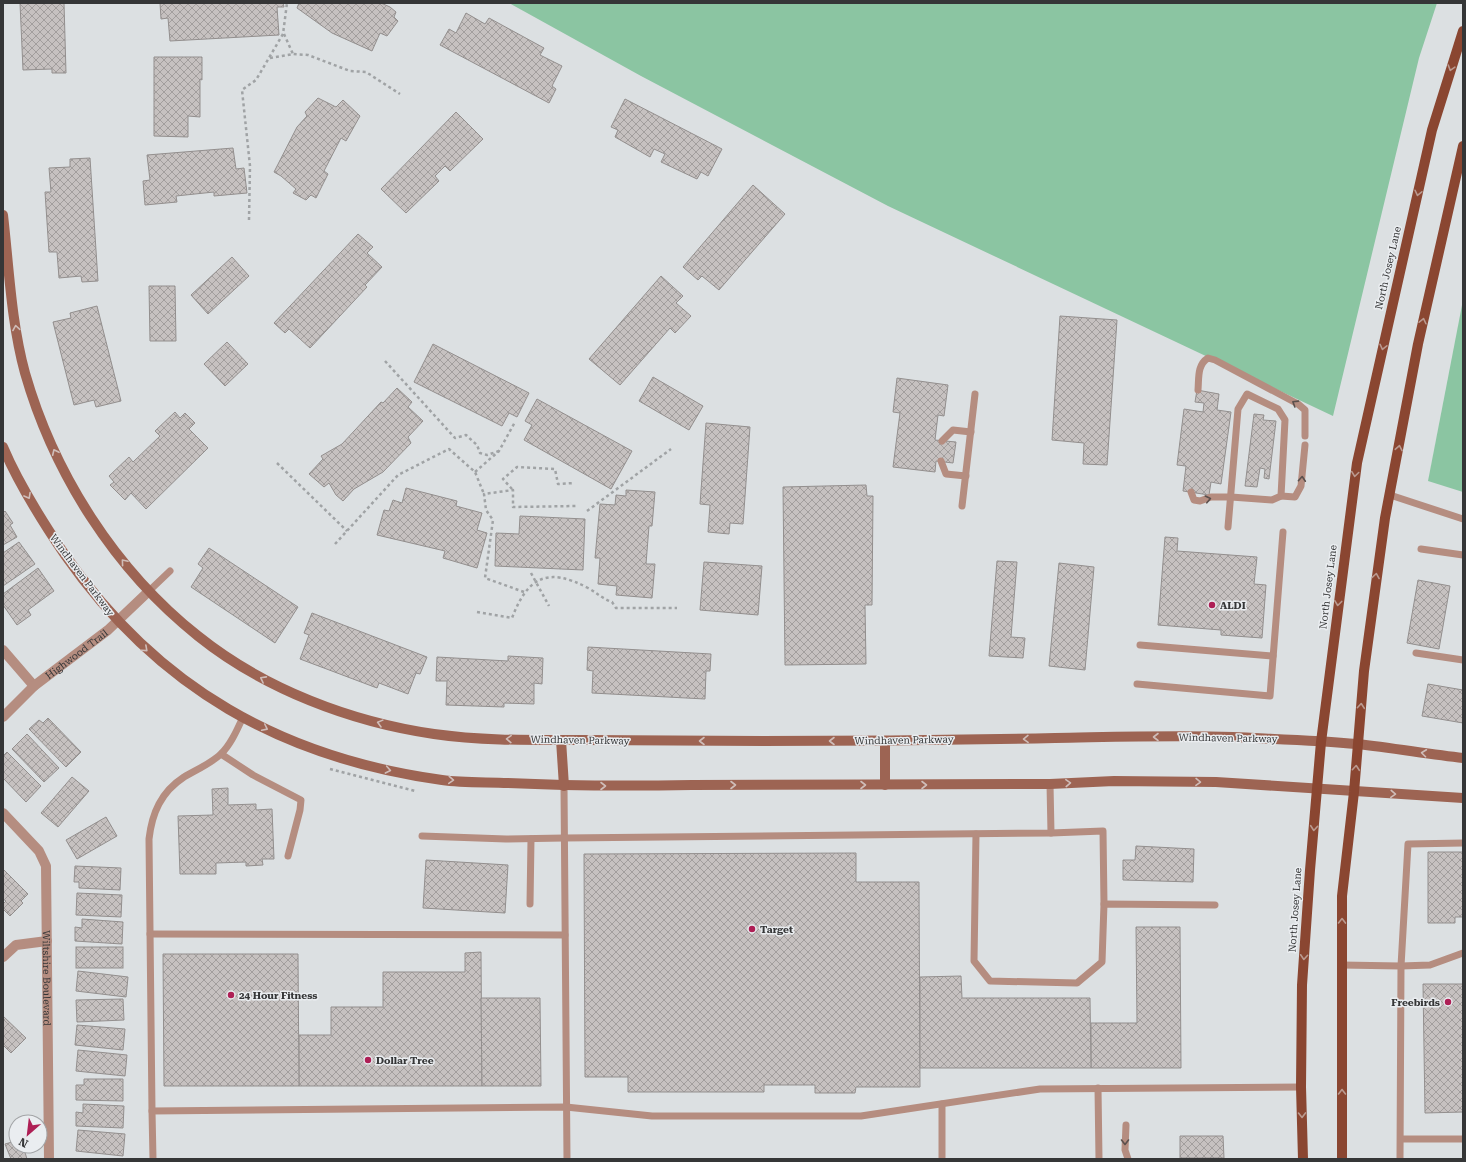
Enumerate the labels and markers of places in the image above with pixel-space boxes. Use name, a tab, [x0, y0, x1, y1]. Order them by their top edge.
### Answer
marker: ALDI	[1207, 600, 1217, 610]
place label: ALDI	[1220, 600, 1246, 611]
marker: Target	[747, 924, 757, 934]
place label: Target	[760, 924, 793, 935]
marker: 24 Hour Fitness	[226, 990, 236, 1000]
place label: 24 Hour Fitness	[239, 990, 318, 1001]
place label: Freebirds	[1391, 997, 1440, 1008]
marker: Freebirds	[1443, 997, 1453, 1007]
marker: Dollar Tree	[363, 1055, 373, 1065]
place label: Dollar Tree	[376, 1055, 434, 1066]

